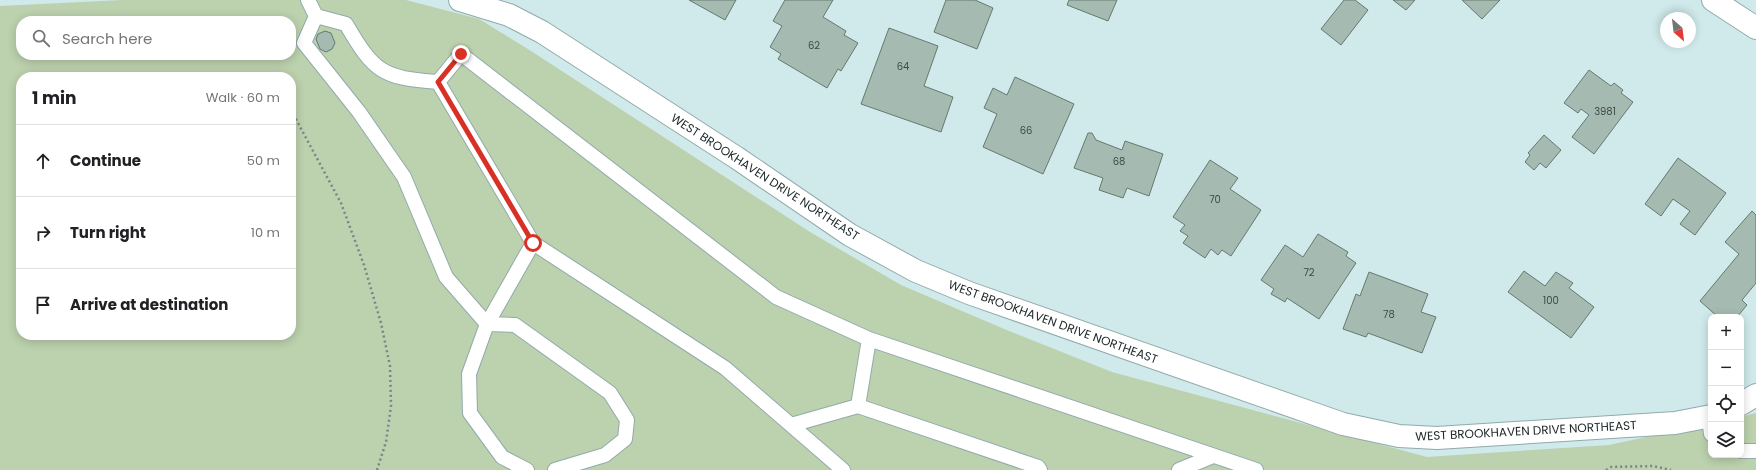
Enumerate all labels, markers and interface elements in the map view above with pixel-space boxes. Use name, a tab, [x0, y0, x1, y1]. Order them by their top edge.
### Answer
north arrow	[1660, 12, 1696, 48]
search box	[16, 16, 296, 60]
icon: search	[30, 27, 52, 49]
text: Search here	[62, 28, 152, 49]
house number: 62	[808, 38, 820, 53]
route end	[452, 45, 470, 63]
house number: 64	[897, 59, 909, 74]
text: 1 min	[32, 86, 76, 110]
text: Walk · 60 m	[206, 88, 280, 107]
house number: 3981	[1594, 104, 1616, 119]
street label: WEST BROOKHAVEN DRIVE NORTHEAST	[668, 109, 863, 244]
house number: 66	[1020, 123, 1032, 138]
icon: ahead	[32, 150, 54, 172]
text: Continue	[70, 150, 141, 171]
text: 50 m	[247, 151, 280, 170]
house number: 68	[1113, 154, 1125, 169]
house number: 70	[1209, 192, 1221, 207]
icon: right	[32, 222, 54, 244]
text: Turn right	[70, 222, 146, 243]
text: 10 m	[251, 223, 280, 242]
route start	[524, 234, 542, 252]
house number: 72	[1303, 265, 1315, 280]
street label: WEST BROOKHAVEN DRIVE NORTHEAST	[946, 276, 1161, 368]
house number: 100	[1543, 293, 1559, 308]
icon: arrive	[32, 294, 54, 316]
text: Arrive at destination	[70, 294, 228, 315]
house number: 78	[1383, 307, 1395, 322]
map controls	[1708, 314, 1744, 458]
button: +	[1708, 314, 1744, 350]
button: −	[1708, 350, 1744, 386]
button: locate	[1708, 386, 1744, 422]
street label: WEST BROOKHAVEN DRIVE NORTHEAST	[1415, 416, 1638, 445]
button: layers	[1708, 422, 1744, 458]

